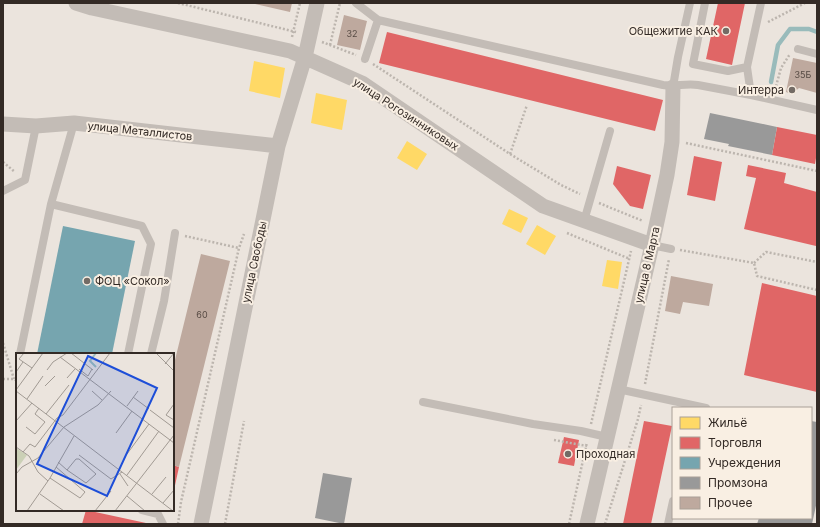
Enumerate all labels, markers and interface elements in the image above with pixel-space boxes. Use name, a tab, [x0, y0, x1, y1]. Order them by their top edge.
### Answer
place label: Общежитие КАК	[629, 24, 719, 38]
marker: Общежитие КАК	[721, 26, 731, 36]
house number: 32	[346, 28, 358, 39]
house number: 35Б	[795, 69, 812, 80]
street label: улица Рогозинниковых	[351, 75, 461, 153]
place label: Интерра	[738, 83, 784, 97]
marker: Интерра	[787, 85, 797, 95]
street label: улица Металлистов	[87, 119, 193, 143]
street label: улица Свободы	[238, 220, 270, 304]
street label: улица 8 Марта	[631, 225, 663, 305]
place label: ФОЦ «Сокол»	[95, 274, 170, 288]
marker: ФОЦ «Сокол»	[82, 276, 92, 286]
house number: 60	[196, 309, 208, 320]
inset map	[16, 353, 174, 511]
legend	[672, 407, 812, 519]
text: Жильё	[708, 415, 747, 430]
text: Торговля	[708, 435, 762, 450]
place label: Проходная	[576, 447, 635, 461]
marker: Проходная	[563, 449, 573, 459]
text: Учреждения	[708, 455, 781, 470]
text: Промзона	[708, 475, 768, 490]
text: Прочее	[708, 495, 753, 510]

